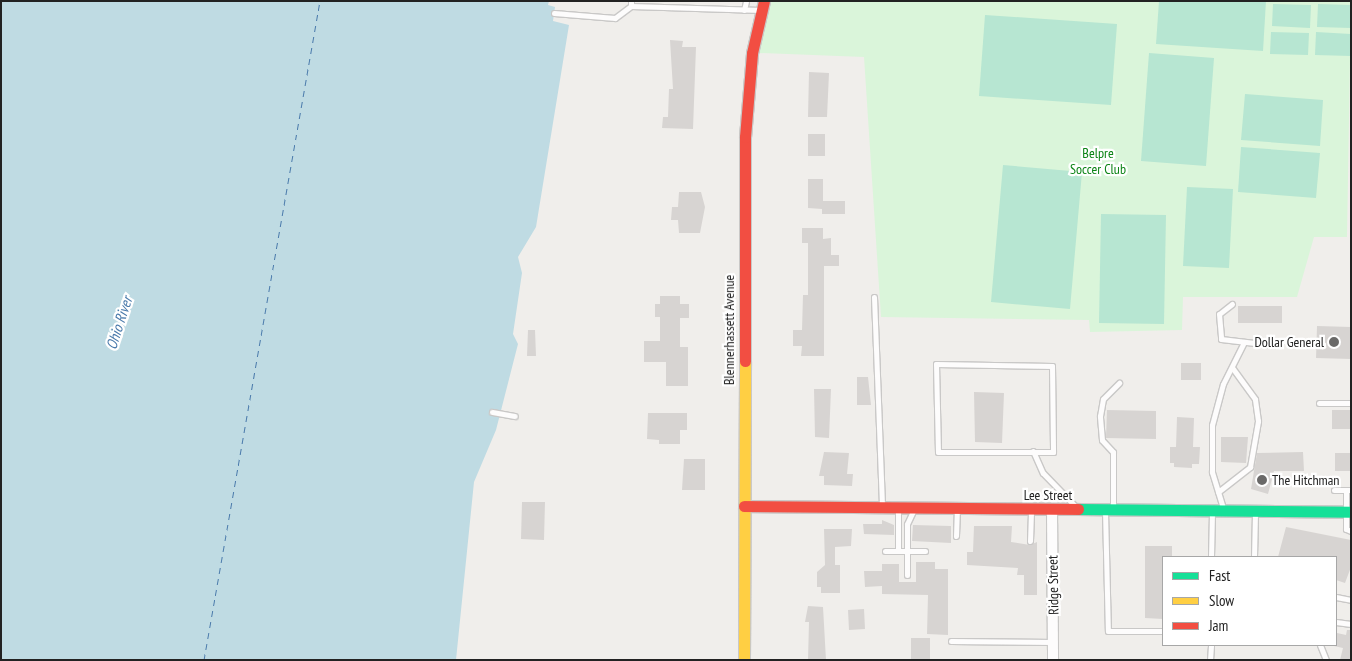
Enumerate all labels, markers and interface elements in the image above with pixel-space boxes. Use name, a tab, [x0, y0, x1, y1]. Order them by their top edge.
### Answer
park label: Belpre Soccer Club	[1070, 145, 1126, 178]
street label: Blennerhassett Avenue	[721, 275, 737, 385]
water label: Ohio River	[102, 294, 136, 352]
place label: Dollar General	[1254, 334, 1324, 350]
marker: Dollar General	[1328, 336, 1340, 348]
place label: The Hitchman	[1272, 472, 1339, 488]
marker: The Hitchman	[1256, 474, 1268, 486]
street label: Lee Street	[1024, 487, 1072, 503]
street label: Ridge Street	[1044, 555, 1062, 615]
legend	[1162, 556, 1337, 646]
text: Fast	[1209, 566, 1230, 585]
text: Slow	[1209, 591, 1234, 610]
text: Jam	[1209, 616, 1228, 635]

